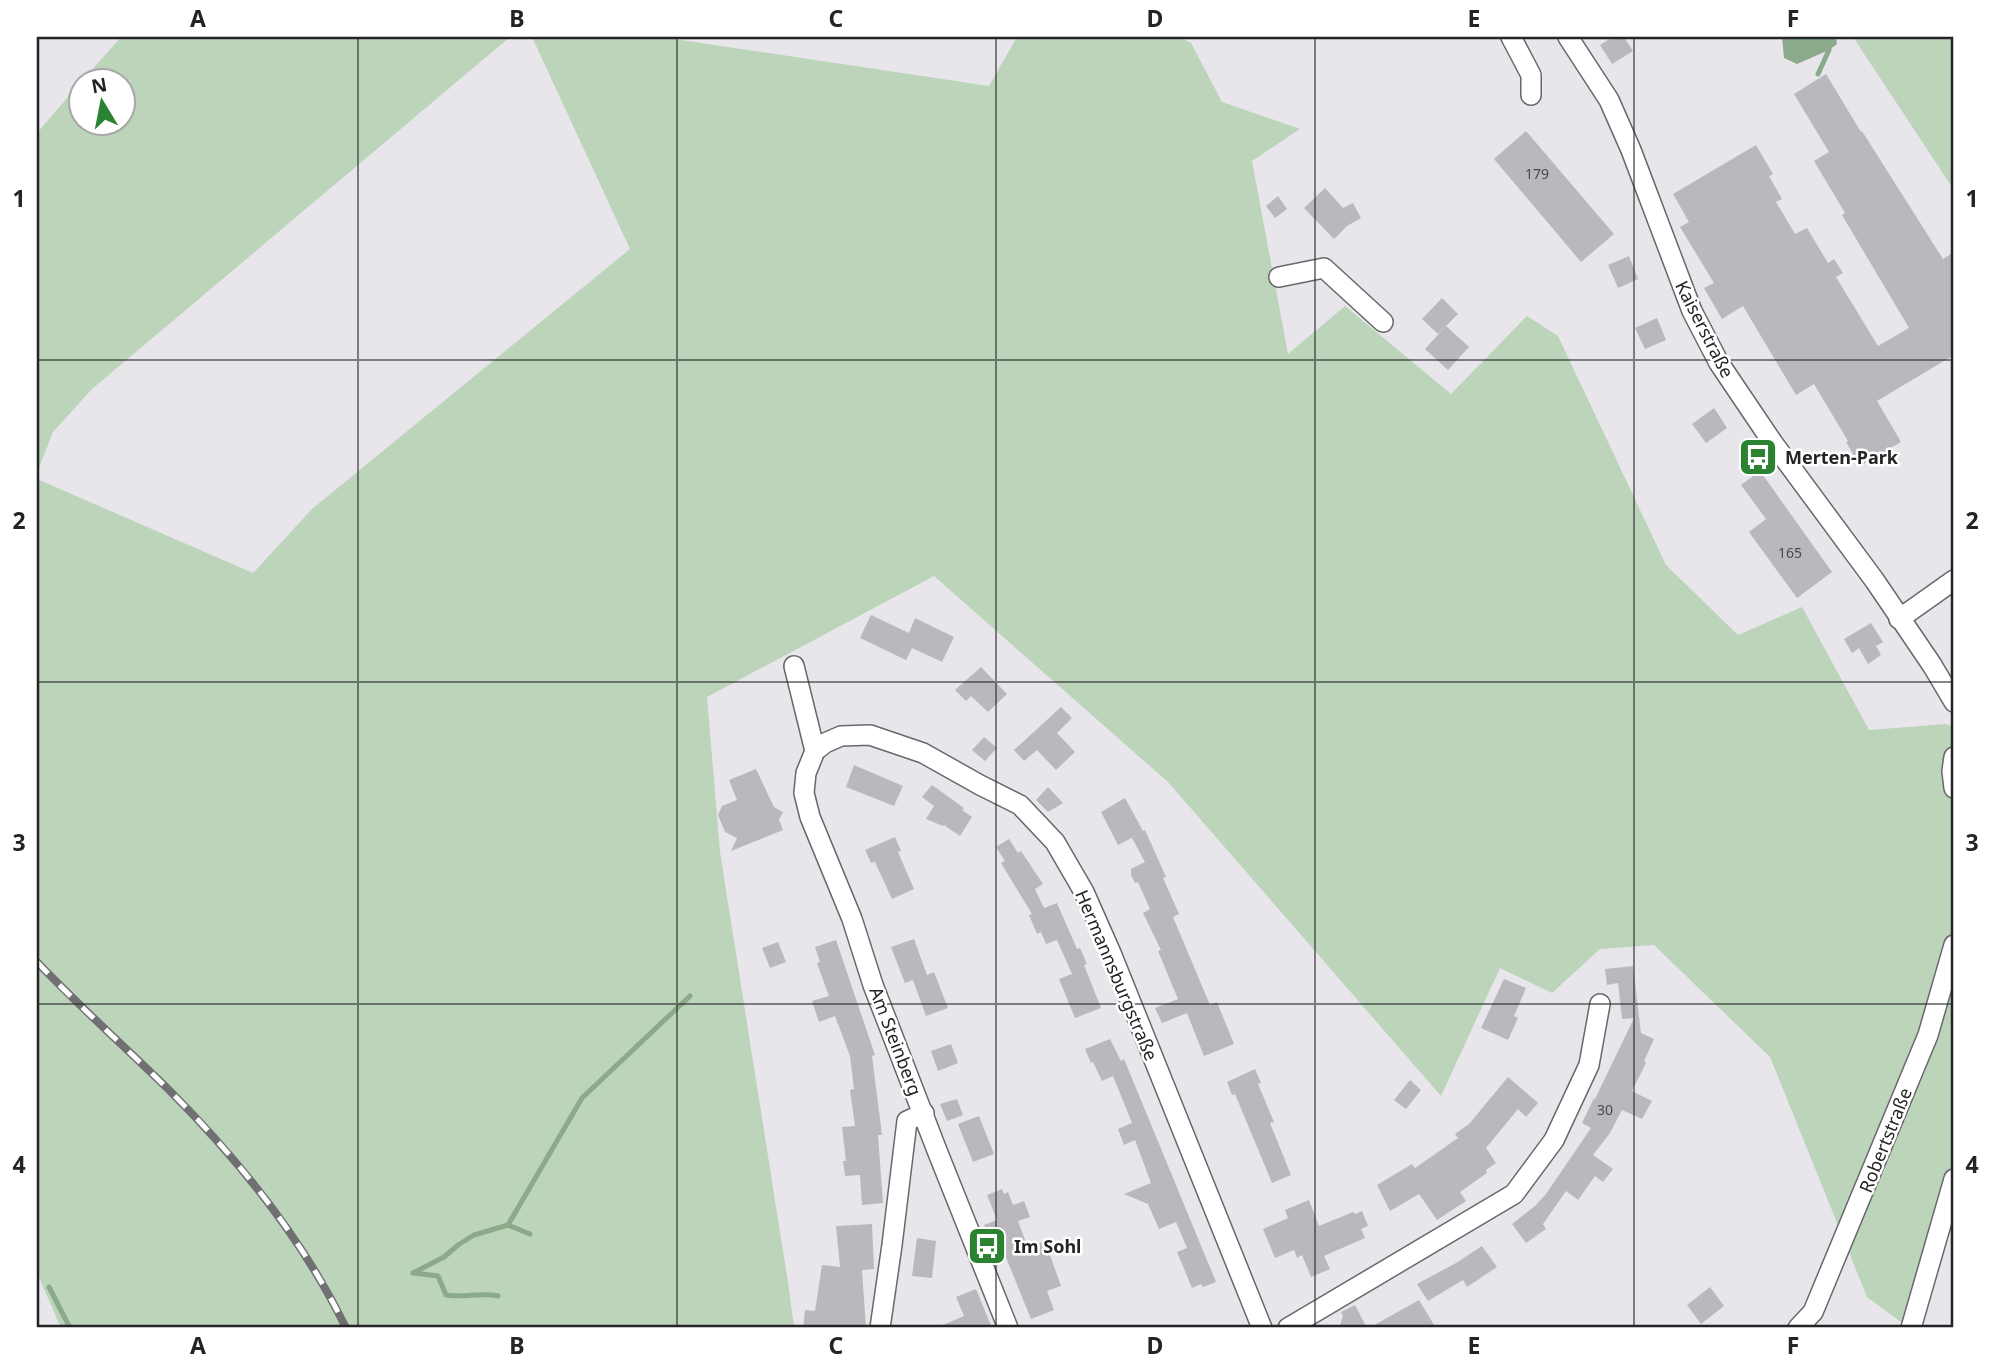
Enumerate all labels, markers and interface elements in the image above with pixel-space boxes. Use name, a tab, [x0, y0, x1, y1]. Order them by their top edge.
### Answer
text: A	[190, 2, 206, 34]
text: B	[509, 2, 525, 34]
text: C	[829, 2, 844, 34]
text: D	[1147, 2, 1163, 34]
text: E	[1468, 2, 1480, 34]
text: F	[1787, 2, 1799, 34]
north arrow	[66, 66, 136, 136]
text: N	[89, 71, 109, 99]
house number: 179	[1525, 164, 1549, 183]
text: 1	[12, 182, 26, 214]
text: 1	[1965, 182, 1979, 214]
street label: Kaiserstraße	[1670, 276, 1740, 382]
bus stop icon: Merten-Park	[1737, 436, 1779, 478]
place label: Merten-Park	[1785, 445, 1899, 469]
text: 2	[12, 504, 26, 536]
text: 2	[1965, 504, 1979, 536]
house number: 165	[1778, 543, 1802, 562]
text: 3	[12, 826, 26, 858]
text: 3	[1965, 826, 1979, 858]
street label: Hermannsburgstraße	[1070, 886, 1164, 1064]
street label: Am Steinberg	[864, 983, 928, 1099]
street label: Robertstraße	[1853, 1084, 1917, 1196]
house number: 30	[1597, 1100, 1613, 1119]
text: 4	[12, 1148, 26, 1180]
text: 4	[1965, 1148, 1979, 1180]
bus stop icon: Im Sohl	[966, 1225, 1008, 1267]
place label: Im Sohl	[1014, 1234, 1081, 1258]
text: A	[190, 1329, 206, 1361]
text: B	[509, 1329, 525, 1361]
text: C	[829, 1329, 844, 1361]
text: D	[1147, 1329, 1163, 1361]
text: E	[1468, 1329, 1480, 1361]
text: F	[1787, 1329, 1799, 1361]

